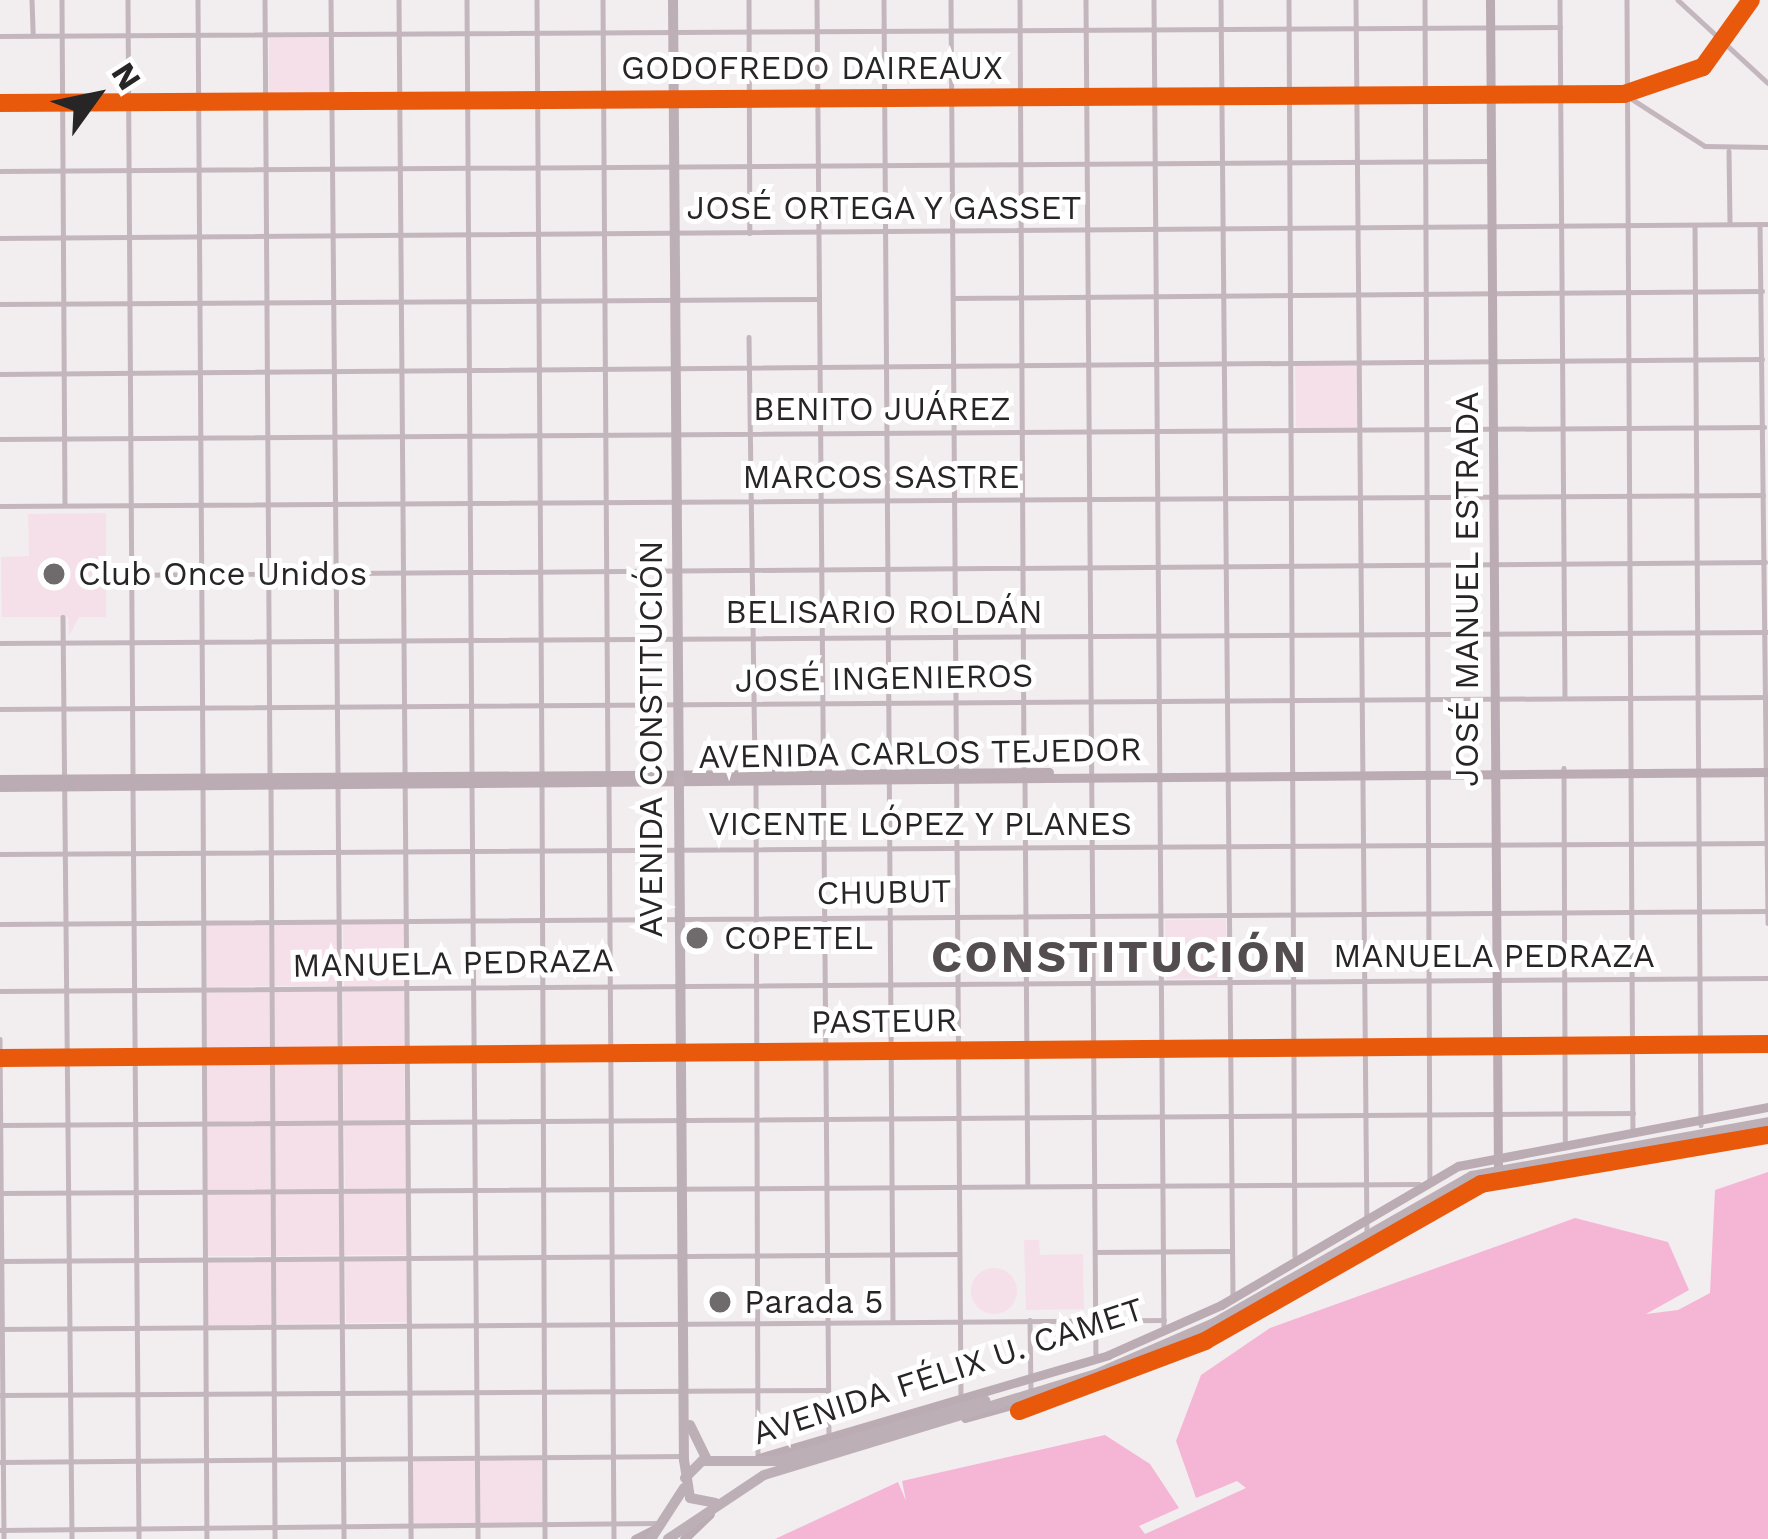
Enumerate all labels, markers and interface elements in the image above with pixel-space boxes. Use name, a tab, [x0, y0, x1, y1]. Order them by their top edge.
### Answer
north arrow	[36, 36, 156, 156]
street label: GODOFREDO DAIREAUX	[621, 48, 1003, 88]
text: N	[104, 55, 150, 97]
street label: JOSÉ ORTEGA Y GASSET	[684, 188, 1084, 228]
street label: BENITO JUÁREZ	[753, 389, 1011, 429]
street label: JOSÉ MANUEL ESTRADA	[1447, 391, 1487, 787]
street label: MARCOS SASTRE	[743, 457, 1019, 497]
street label: AVENIDA CONSTITUCIÓN	[631, 540, 671, 938]
place label: Club Once Unidos	[78, 554, 367, 594]
marker: Club Once Unidos	[41, 561, 67, 587]
street label: BELISARIO ROLDÁN	[725, 592, 1043, 632]
street label: JOSÉ INGENIEROS	[734, 656, 1034, 700]
street label: AVENIDA CARLOS TEJEDOR	[697, 729, 1143, 777]
street label: VICENTE LÓPEZ Y PLANES	[707, 804, 1133, 844]
street label: CHUBUT	[816, 871, 952, 913]
place label: COPETEL	[724, 918, 873, 958]
marker: COPETEL	[681, 922, 713, 954]
district label: CONSTITUCIÓN	[931, 930, 1309, 984]
street label: MANUELA PEDRAZA	[1333, 936, 1655, 976]
street label: MANUELA PEDRAZA	[291, 940, 615, 986]
street label: PASTEUR	[810, 1000, 958, 1042]
place label: Parada 5	[744, 1282, 884, 1322]
marker: Parada 5	[707, 1289, 733, 1315]
street label: AVENIDA FÉLIX U. CAMET	[747, 1289, 1149, 1453]

